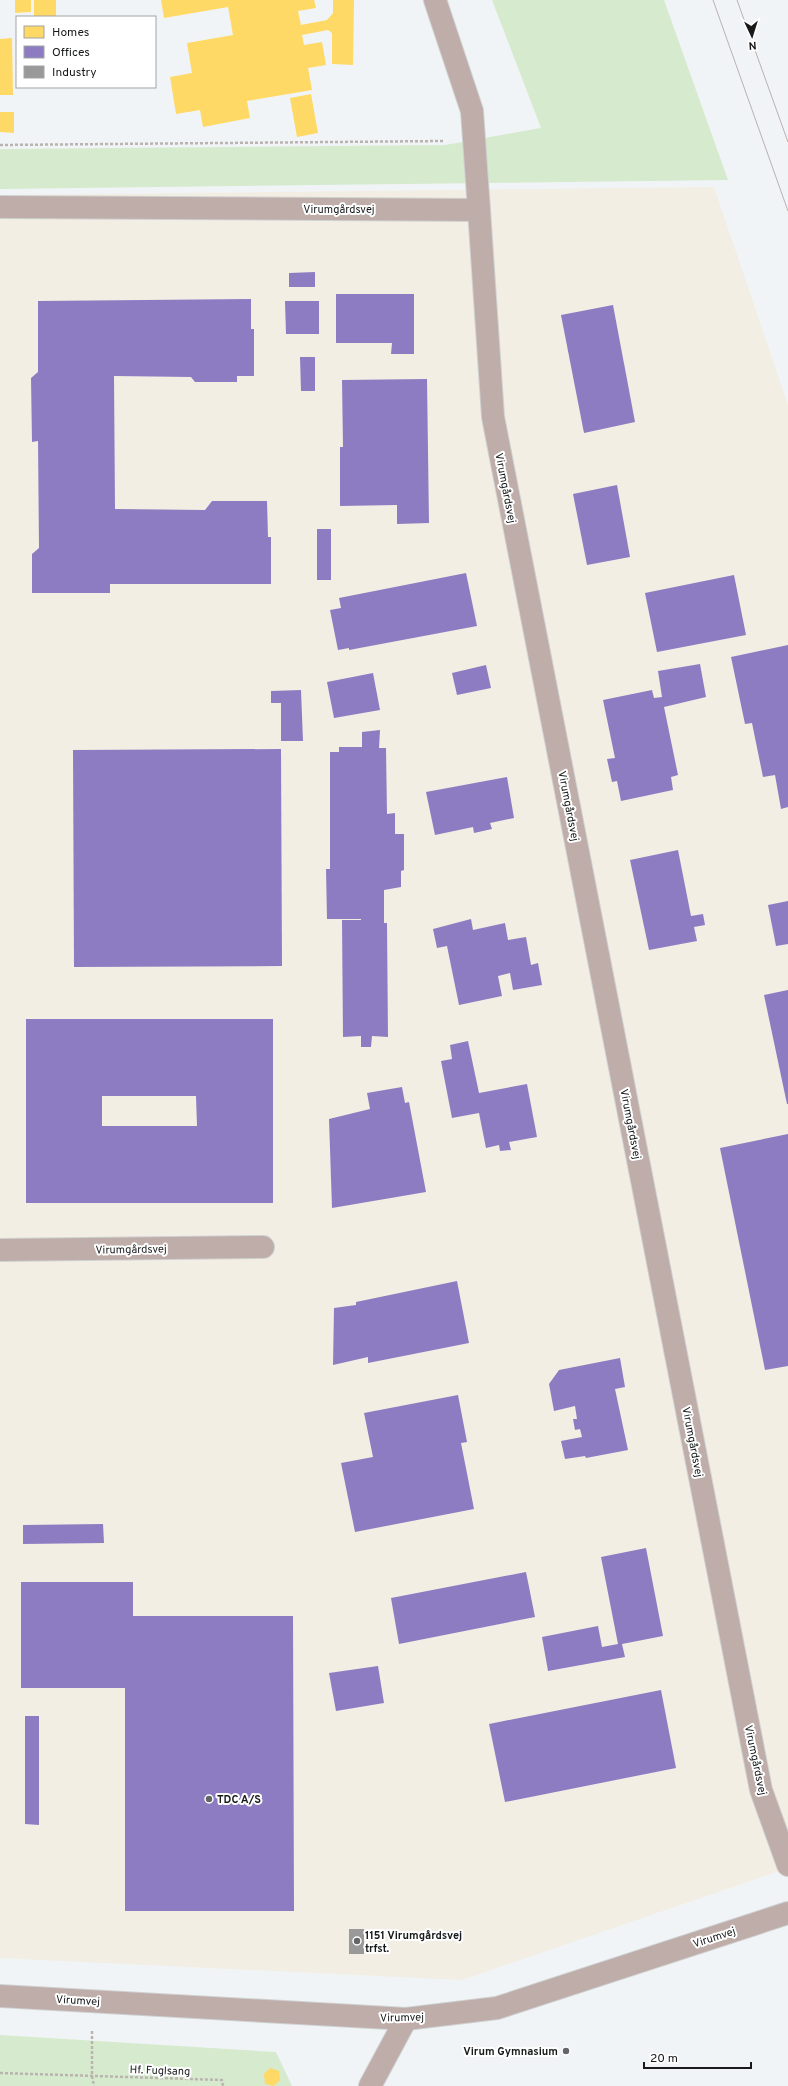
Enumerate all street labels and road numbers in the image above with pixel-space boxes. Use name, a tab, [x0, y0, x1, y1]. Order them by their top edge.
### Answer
street label: Virumgårdsvej	[303, 203, 375, 217]
street label: Virumgårdsvej	[491, 452, 519, 525]
street label: Virumgårdsvej	[554, 770, 582, 843]
street label: Virumgårdsvej	[616, 1088, 644, 1161]
street label: Virumgårdsvej	[95, 1242, 167, 1258]
street label: Virumgårdsvej	[678, 1406, 706, 1479]
street label: Virumgårdsvej	[741, 1724, 769, 1797]
street label: Virumvej	[691, 1924, 737, 1951]
street label: Virumvej	[56, 1993, 100, 2009]
street label: Virumvej	[380, 2011, 424, 2025]
street label: Hf. Fuglsang	[129, 2063, 191, 2079]

